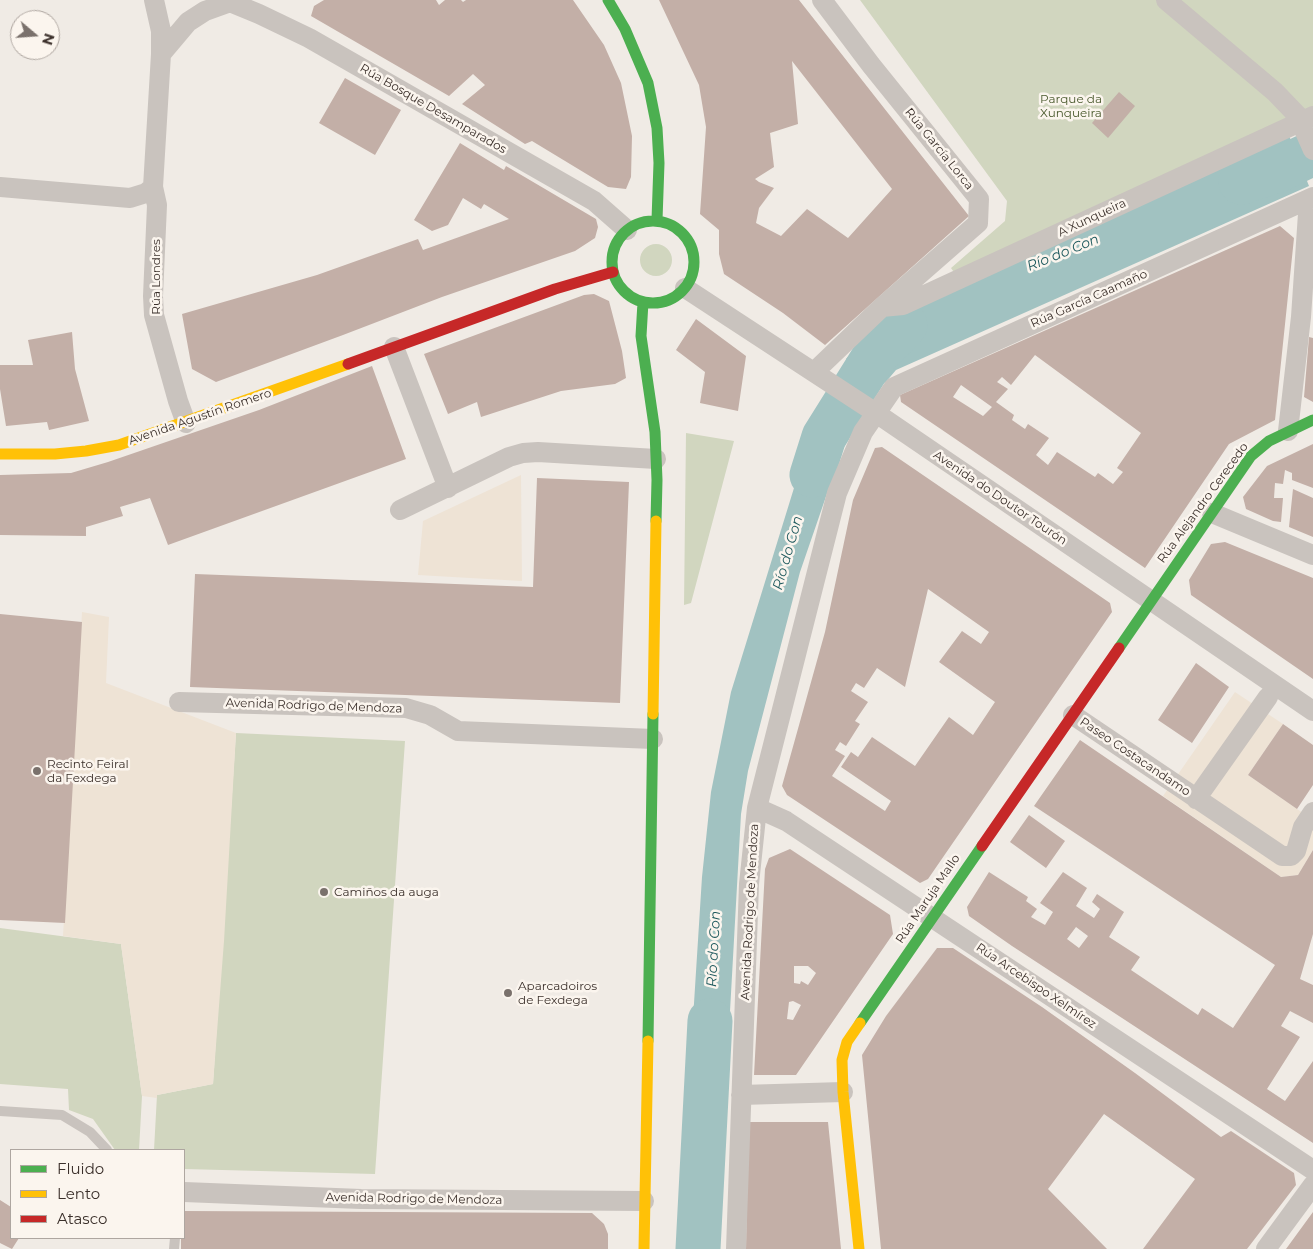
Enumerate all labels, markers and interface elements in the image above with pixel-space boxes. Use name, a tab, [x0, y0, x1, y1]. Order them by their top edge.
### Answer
north arrow	[10, 10, 60, 60]
text: N	[38, 31, 59, 47]
street label: Rúa Bosque Desamparados	[357, 61, 509, 157]
park label: Parque da Xunqueira	[1040, 92, 1102, 120]
street label: Rúa García Lorca	[902, 105, 976, 193]
street label: A Xunqueira	[1056, 196, 1128, 240]
water label: Río do Con	[1024, 231, 1102, 275]
street label: Rúa Londres	[149, 239, 163, 315]
street label: Rúa García Caamaño	[1028, 267, 1150, 331]
street label: Avenida Agustín Romero	[127, 386, 273, 448]
street label: Rúa Alejandro Cerecedo	[1155, 440, 1251, 566]
street label: Avenida do Doutor Tourón	[930, 448, 1070, 548]
water label: Río do Con	[769, 514, 807, 592]
street label: Avenida Rodrigo de Mendoza	[225, 696, 403, 716]
street label: Paseo Costacandamo	[1077, 715, 1193, 799]
place label: Recinto Feiral da Fexdega	[47, 757, 129, 785]
marker: Recinto Feiral da Fexdega	[31, 765, 43, 777]
street label: Avenida Rodrigo de Mendoza	[738, 823, 762, 1001]
street label: Rúa Maruja Mallo	[893, 852, 963, 946]
place label: Camiños da auga	[334, 885, 439, 899]
marker: Camiños da auga	[318, 886, 330, 898]
water label: Río do Con	[704, 910, 724, 988]
street label: Rúa Arcebispo Xelmírez	[973, 940, 1099, 1032]
place label: Aparcadoiros de Fexdega	[518, 979, 597, 1007]
marker: Aparcadoiros de Fexdega	[502, 987, 514, 999]
legend	[10, 1149, 185, 1239]
text: Fluido	[57, 1159, 104, 1178]
text: Lento	[57, 1184, 100, 1203]
street label: Avenida Rodrigo de Mendoza	[325, 1190, 503, 1208]
text: Atasco	[57, 1209, 107, 1228]

